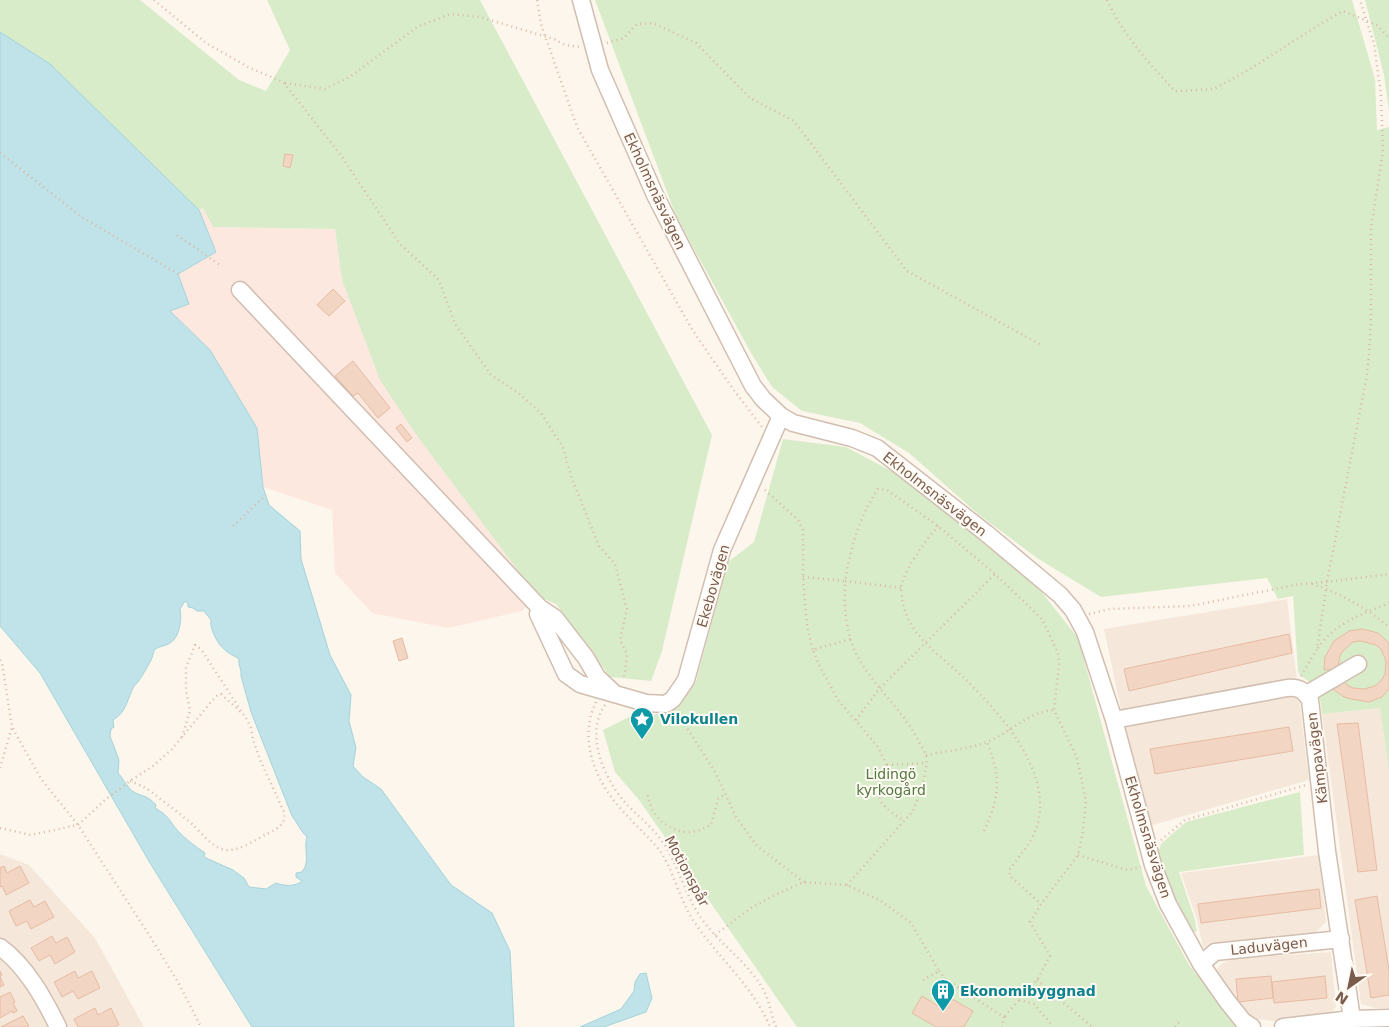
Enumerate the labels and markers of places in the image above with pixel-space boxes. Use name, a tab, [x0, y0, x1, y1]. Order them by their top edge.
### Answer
place icon: Vilokullen	[629, 706, 655, 740]
place label: Vilokullen	[660, 711, 738, 727]
building icon: Ekonomibyggnad	[930, 978, 956, 1012]
place label: Ekonomibyggnad	[960, 983, 1096, 999]

